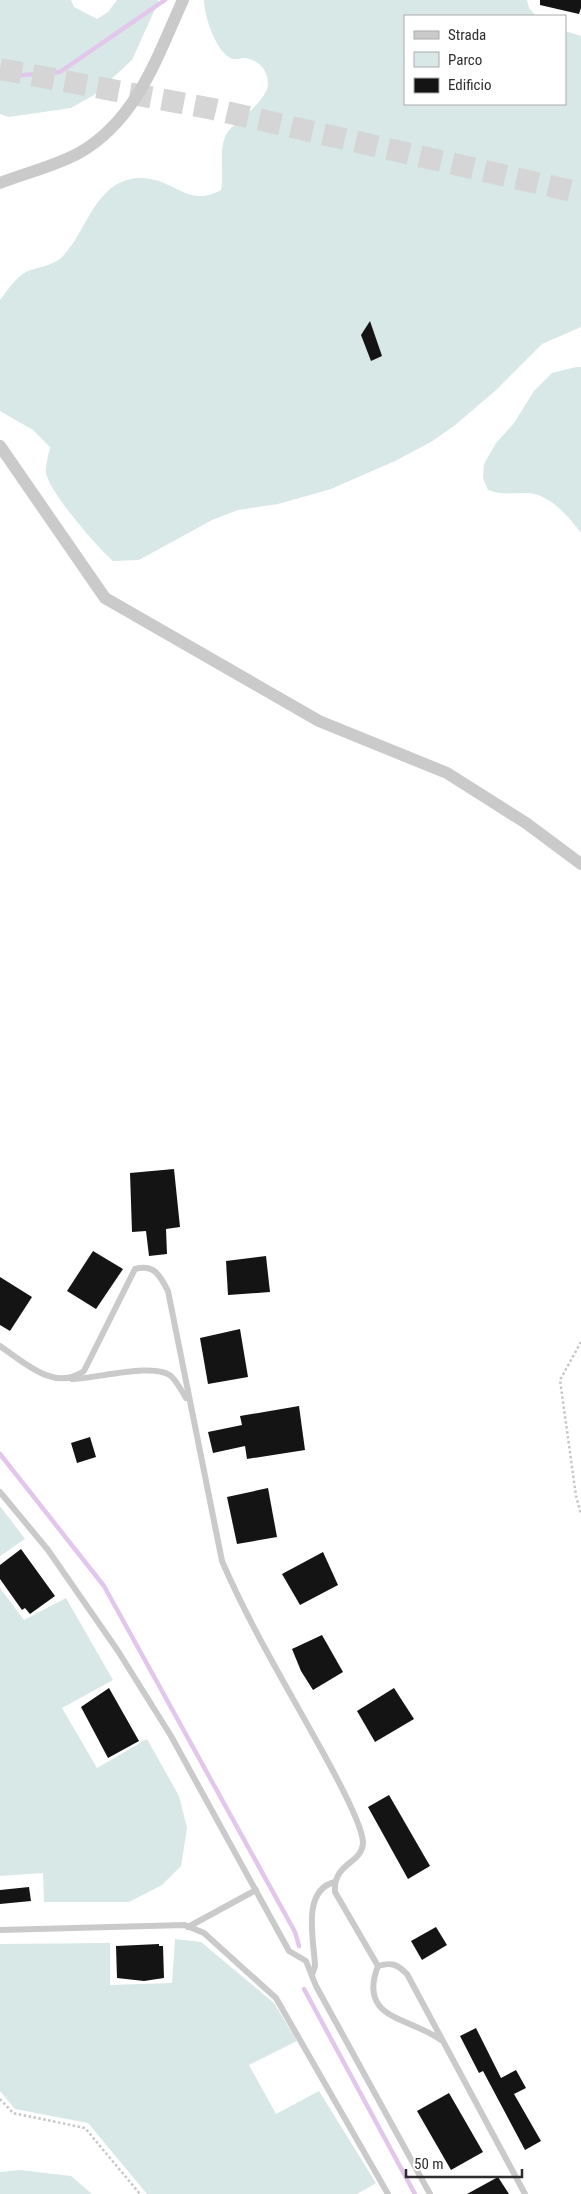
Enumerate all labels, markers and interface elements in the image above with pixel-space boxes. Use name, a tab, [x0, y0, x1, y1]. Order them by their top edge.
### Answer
legend	[404, 15, 566, 105]
text: Strada	[448, 26, 486, 44]
text: Parco	[448, 51, 482, 69]
text: Edificio	[448, 76, 491, 94]
scale bar	[406, 2146, 522, 2178]
text: 50 m	[414, 2155, 444, 2173]

